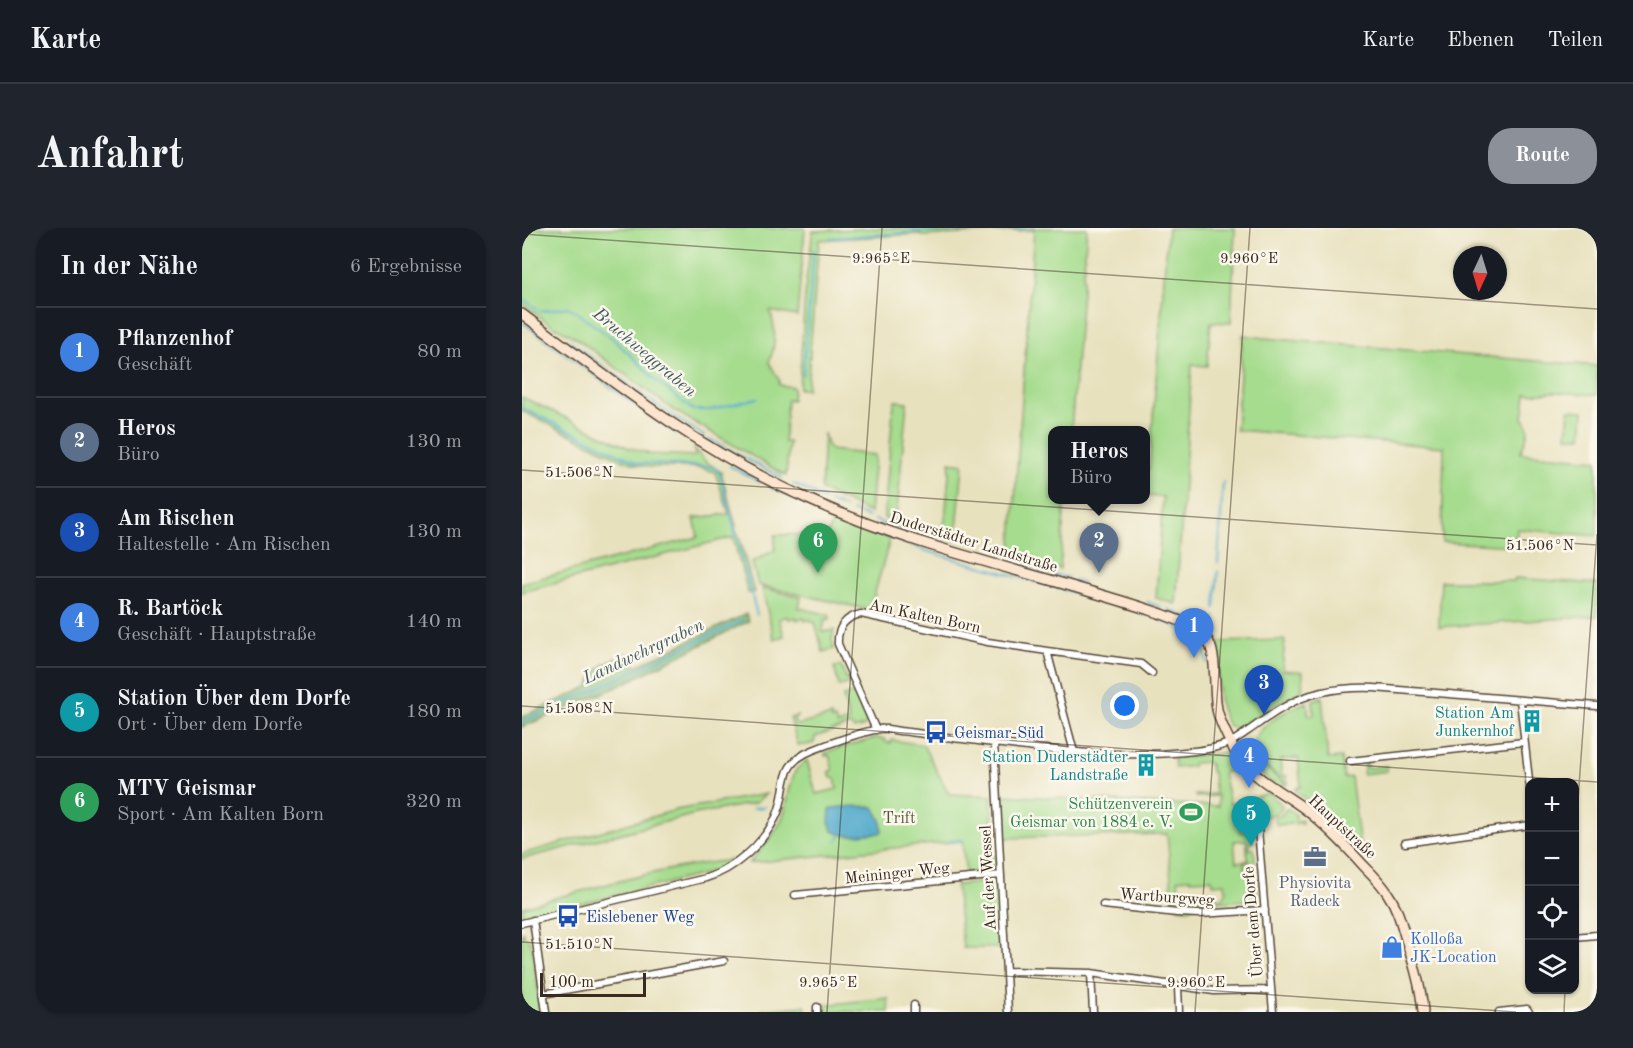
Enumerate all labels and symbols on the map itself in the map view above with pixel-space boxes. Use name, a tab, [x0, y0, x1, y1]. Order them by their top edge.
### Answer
north arrow	[1453, 246, 1507, 300]
text: 9.965°E	[852, 252, 910, 267]
text: 9.960°E	[1220, 252, 1278, 267]
water label: Bruchweggraben	[589, 304, 699, 401]
text: 51.506°N	[545, 466, 613, 481]
street label: Duderstädter Landstraße	[888, 510, 1059, 576]
pin: 6	[798, 524, 838, 573]
pin: 2	[1080, 524, 1118, 573]
text: 51.506°N	[1506, 539, 1574, 554]
street label: Am Kalten Born	[867, 597, 982, 637]
pin: 1	[1174, 608, 1214, 658]
water label: Landwehrgraben	[579, 616, 707, 688]
pin: 3	[1244, 666, 1284, 715]
your location	[1110, 691, 1139, 720]
text: 51.508°N	[545, 702, 613, 717]
place label: Station Am Junkernhof	[1435, 706, 1515, 740]
building icon: Station Am Junkernhof	[1519, 708, 1545, 734]
bus stop icon: Geismar-Süd	[923, 719, 949, 745]
place label: Geismar-Süd	[954, 726, 1044, 742]
pin: 4	[1230, 738, 1268, 788]
place label: Station Duderstädter Landstraße	[982, 750, 1128, 784]
building icon: Station Duderstädter Landstraße	[1133, 752, 1159, 778]
street label: Hauptstraße	[1305, 792, 1378, 863]
pin: 5	[1232, 796, 1270, 846]
place label: Schützenverein Geismar von 1884 e. V.	[1010, 797, 1173, 831]
sports icon: Schützenverein Geismar von 1884 e. V.	[1178, 799, 1204, 825]
park label: Trift	[882, 811, 916, 827]
street label: Auf der Wessel	[978, 825, 1000, 931]
office icon: Physiovita Radeck	[1302, 844, 1328, 870]
street label: Meininger Weg	[844, 860, 951, 887]
street label: Über dem Dorfe	[1237, 866, 1267, 978]
place label: Physiovita Radeck	[1279, 876, 1352, 910]
street label: Wartburgweg	[1119, 887, 1215, 909]
bus stop icon: Eislebener Weg	[555, 903, 581, 929]
place label: Eislebener Weg	[586, 910, 694, 926]
place label: Kolloßa JK-Location	[1410, 932, 1497, 966]
shop icon: Kolloßa JK-Location	[1379, 934, 1405, 960]
text: 51.510°N	[545, 938, 613, 953]
scale bar	[540, 970, 646, 998]
text: 9.965°E	[799, 976, 857, 991]
text: 9.960°E	[1167, 976, 1225, 991]

